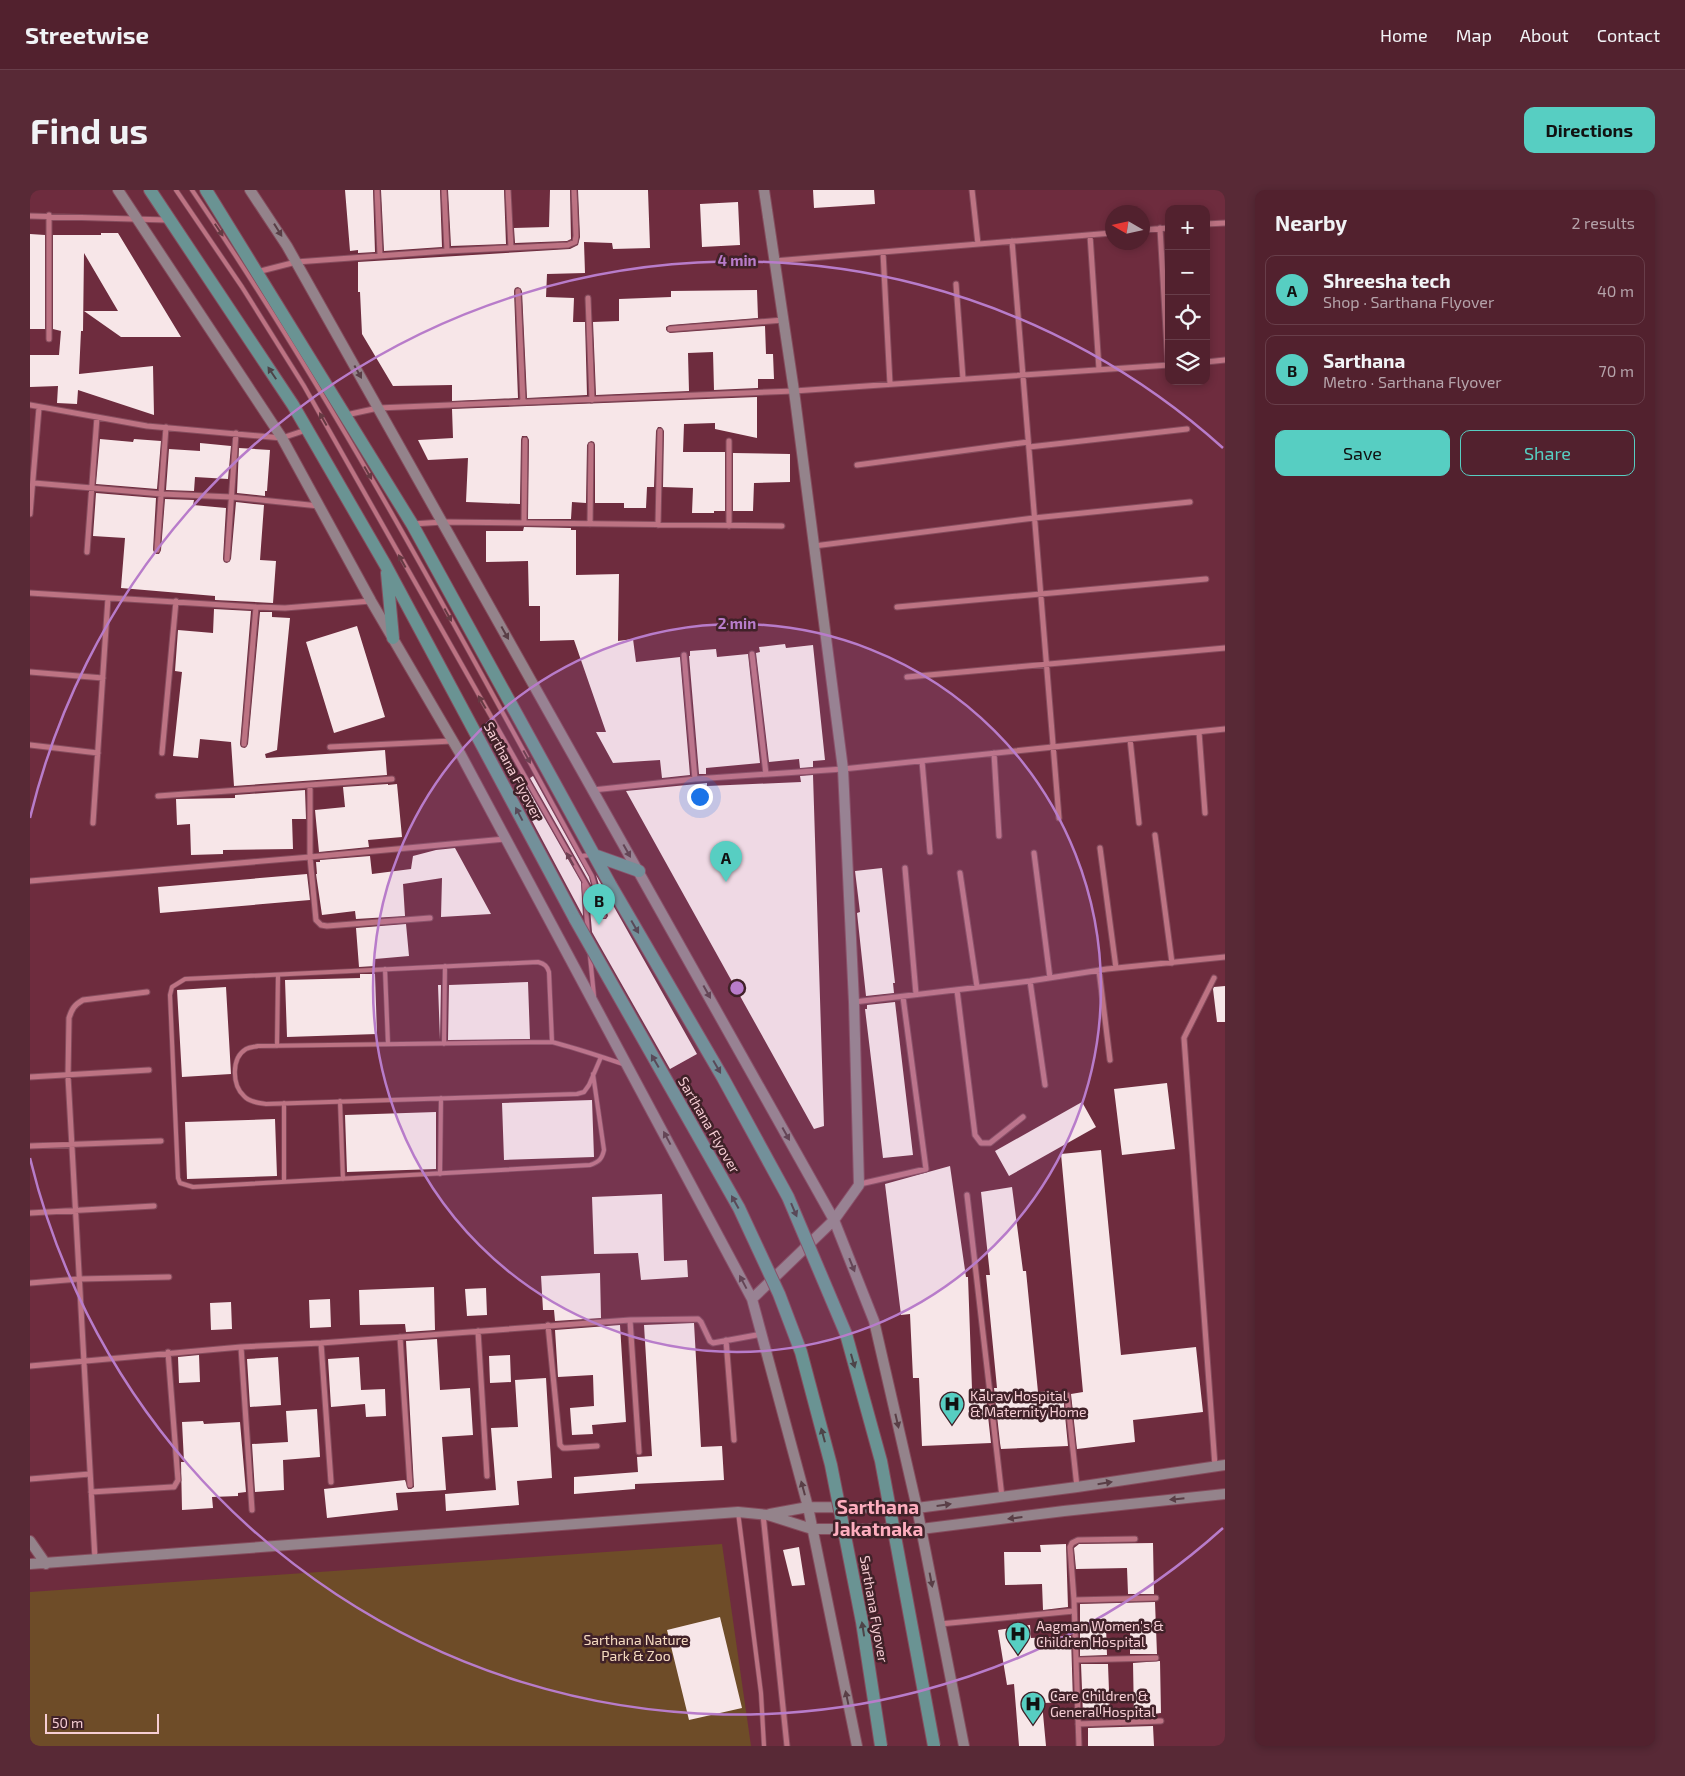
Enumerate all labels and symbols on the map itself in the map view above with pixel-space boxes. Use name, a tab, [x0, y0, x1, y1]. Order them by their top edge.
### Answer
north arrow	[1105, 205, 1150, 250]
one-way arrow	[214, 223, 224, 237]
one-way arrow	[273, 224, 282, 237]
text: 4 min	[717, 251, 757, 269]
one-way arrow	[353, 365, 362, 378]
one-way arrow	[267, 366, 277, 380]
one-way arrow	[318, 412, 327, 426]
one-way arrow	[364, 466, 372, 481]
one-way arrow	[398, 553, 406, 568]
one-way arrow	[443, 608, 452, 622]
text: 2 min	[718, 614, 756, 632]
one-way arrow	[500, 626, 509, 639]
one-way arrow	[478, 695, 486, 709]
street label: Sarthana Flyover	[481, 719, 547, 823]
one-way arrow	[522, 750, 531, 764]
your location	[687, 784, 713, 810]
one-way arrow	[515, 807, 523, 821]
pin: A	[710, 841, 742, 882]
one-way arrow	[623, 844, 632, 857]
one-way arrow	[566, 852, 575, 866]
pin: B	[583, 884, 615, 925]
one-way arrow	[630, 920, 639, 933]
centre of rings	[728, 979, 746, 997]
one-way arrow	[703, 985, 711, 1000]
one-way arrow	[651, 1054, 660, 1067]
one-way arrow	[712, 1060, 721, 1073]
street label: Sarthana Flyover	[675, 1074, 744, 1176]
one-way arrow	[782, 1127, 790, 1142]
one-way arrow	[662, 1132, 671, 1145]
one-way arrow	[731, 1195, 740, 1209]
one-way arrow	[790, 1203, 798, 1217]
one-way arrow	[849, 1258, 856, 1273]
one-way arrow	[739, 1274, 747, 1289]
one-way arrow	[849, 1353, 857, 1369]
place label: Kalrav Hospital & Maternity Home	[970, 1387, 1087, 1420]
hospital icon: Kalrav Hospital & Maternity Home	[939, 1391, 965, 1425]
one-way arrow	[893, 1414, 901, 1429]
one-way arrow	[819, 1428, 827, 1443]
one-way arrow	[1098, 1478, 1114, 1486]
one-way arrow	[799, 1480, 807, 1495]
district label: Sarthana Jakatnaka	[833, 1495, 923, 1540]
one-way arrow	[1168, 1495, 1184, 1503]
one-way arrow	[937, 1500, 953, 1508]
one-way arrow	[1007, 1514, 1023, 1522]
street label: Sarthana Flyover	[857, 1554, 892, 1664]
one-way arrow	[927, 1572, 935, 1588]
place label: Aagman Women's & Children Hospital	[1036, 1617, 1164, 1650]
one-way arrow	[859, 1620, 867, 1636]
hospital icon: Aagman Women's & Children Hospital	[1005, 1621, 1031, 1655]
park label: Sarthana Nature Park & Zoo	[583, 1631, 689, 1664]
place label: Care Children & General Hospital	[1050, 1687, 1156, 1720]
one-way arrow	[843, 1691, 851, 1706]
hospital icon: Care Children & General Hospital	[1020, 1691, 1046, 1725]
scale bar	[45, 1711, 159, 1734]

